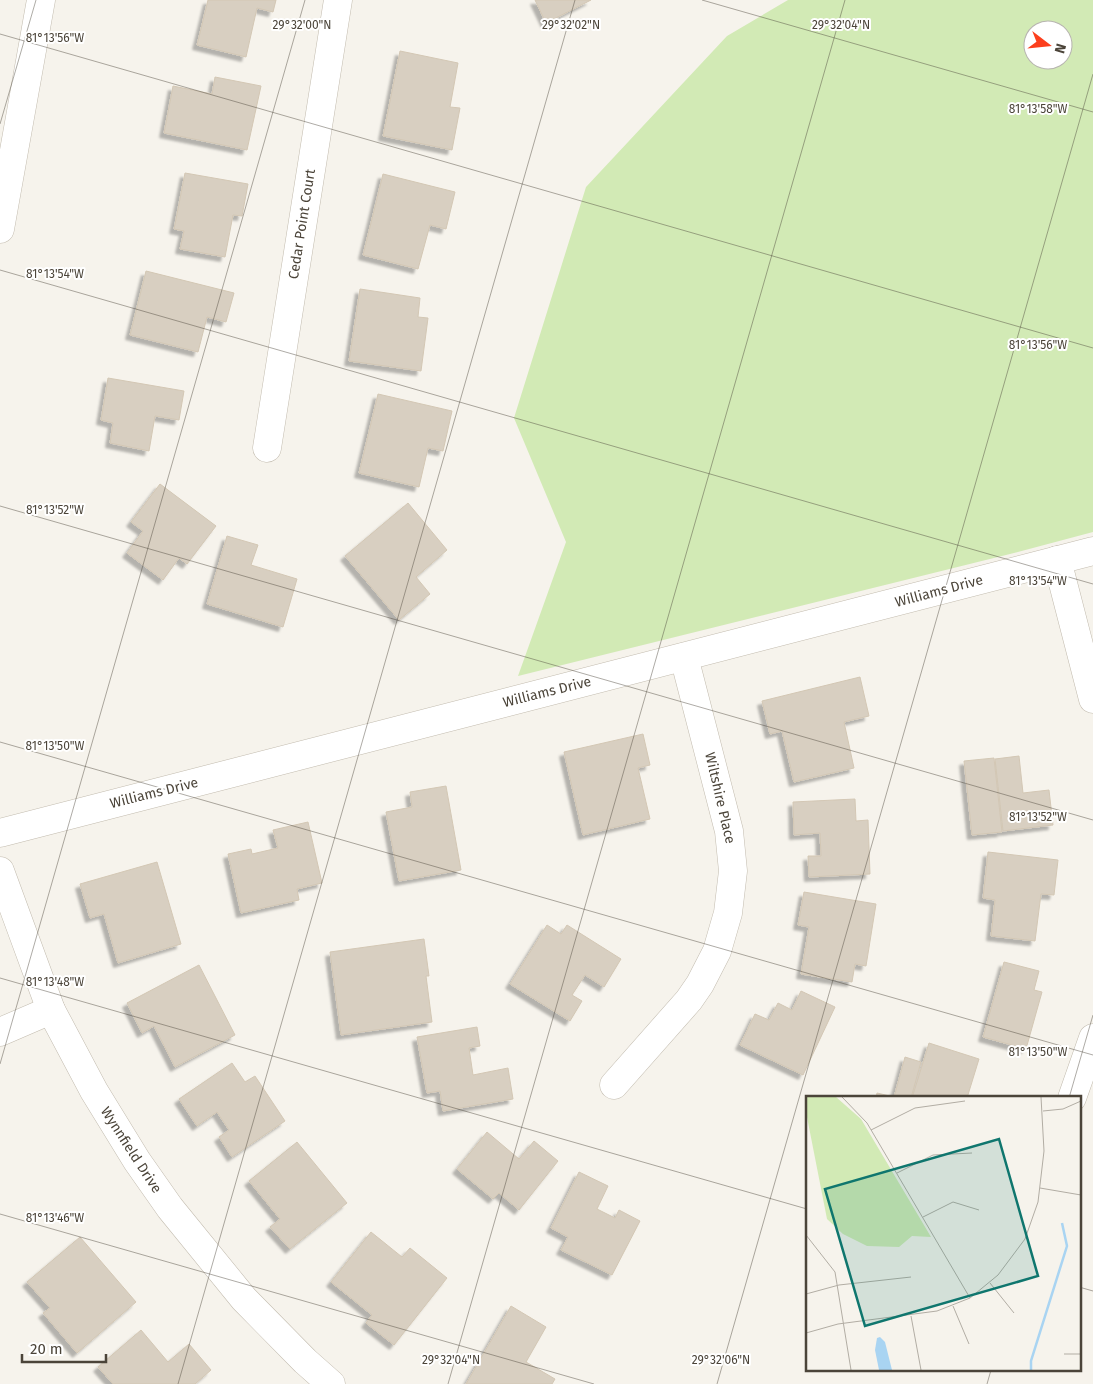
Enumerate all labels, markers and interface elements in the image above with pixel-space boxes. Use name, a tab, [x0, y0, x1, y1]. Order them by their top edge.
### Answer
text: 29°32'00"N	[273, 18, 331, 32]
text: 29°32'02"N	[542, 18, 600, 32]
text: 29°32'04"N	[812, 18, 870, 32]
north arrow	[1023, 20, 1073, 70]
text: 81°13'56"W	[26, 31, 84, 45]
text: N	[1051, 42, 1069, 55]
text: 81°13'58"W	[1009, 102, 1067, 116]
street label: Cedar Point Court	[285, 167, 319, 280]
text: 81°13'54"W	[26, 267, 84, 281]
text: 81°13'56"W	[1009, 338, 1067, 352]
text: 81°13'52"W	[26, 503, 84, 517]
street label: Williams Drive	[893, 571, 985, 611]
text: 81°13'54"W	[1009, 574, 1067, 588]
street label: Williams Drive	[501, 673, 593, 711]
text: 81°13'50"W	[26, 739, 84, 753]
street label: Wiltshire Place	[701, 751, 739, 845]
street label: Williams Drive	[108, 774, 200, 812]
text: 81°13'52"W	[1009, 810, 1067, 824]
text: 81°13'48"W	[26, 975, 84, 989]
text: 81°13'50"W	[1009, 1045, 1067, 1059]
inset map	[806, 1096, 1080, 1372]
street label: Wynnfield Drive	[97, 1104, 165, 1196]
text: 81°13'46"W	[26, 1211, 84, 1225]
scale bar	[22, 1332, 106, 1364]
text: 20 m	[30, 1340, 63, 1358]
text: 29°32'04"N	[422, 1353, 480, 1367]
text: 29°32'06"N	[692, 1353, 750, 1367]

